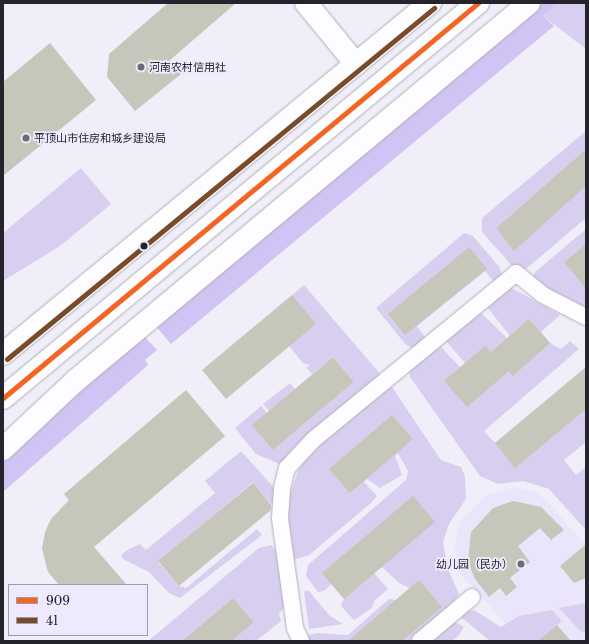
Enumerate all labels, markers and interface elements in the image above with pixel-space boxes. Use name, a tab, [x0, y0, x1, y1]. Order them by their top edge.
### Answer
place label: 河南农村信用社	[149, 60, 226, 74]
marker: 河南农村信用社	[136, 62, 146, 72]
place label: 平顶山市住房和城乡建设局	[34, 131, 166, 145]
marker: 平顶山市住房和城乡建设局	[21, 133, 31, 143]
unlabelled marker	[139, 241, 149, 251]
place label: 幼儿园（民办）	[436, 557, 513, 571]
marker: 幼儿园（民办）	[516, 559, 526, 569]
legend	[8, 584, 148, 636]
text: 909	[46, 593, 70, 608]
text: 41	[46, 613, 58, 628]

